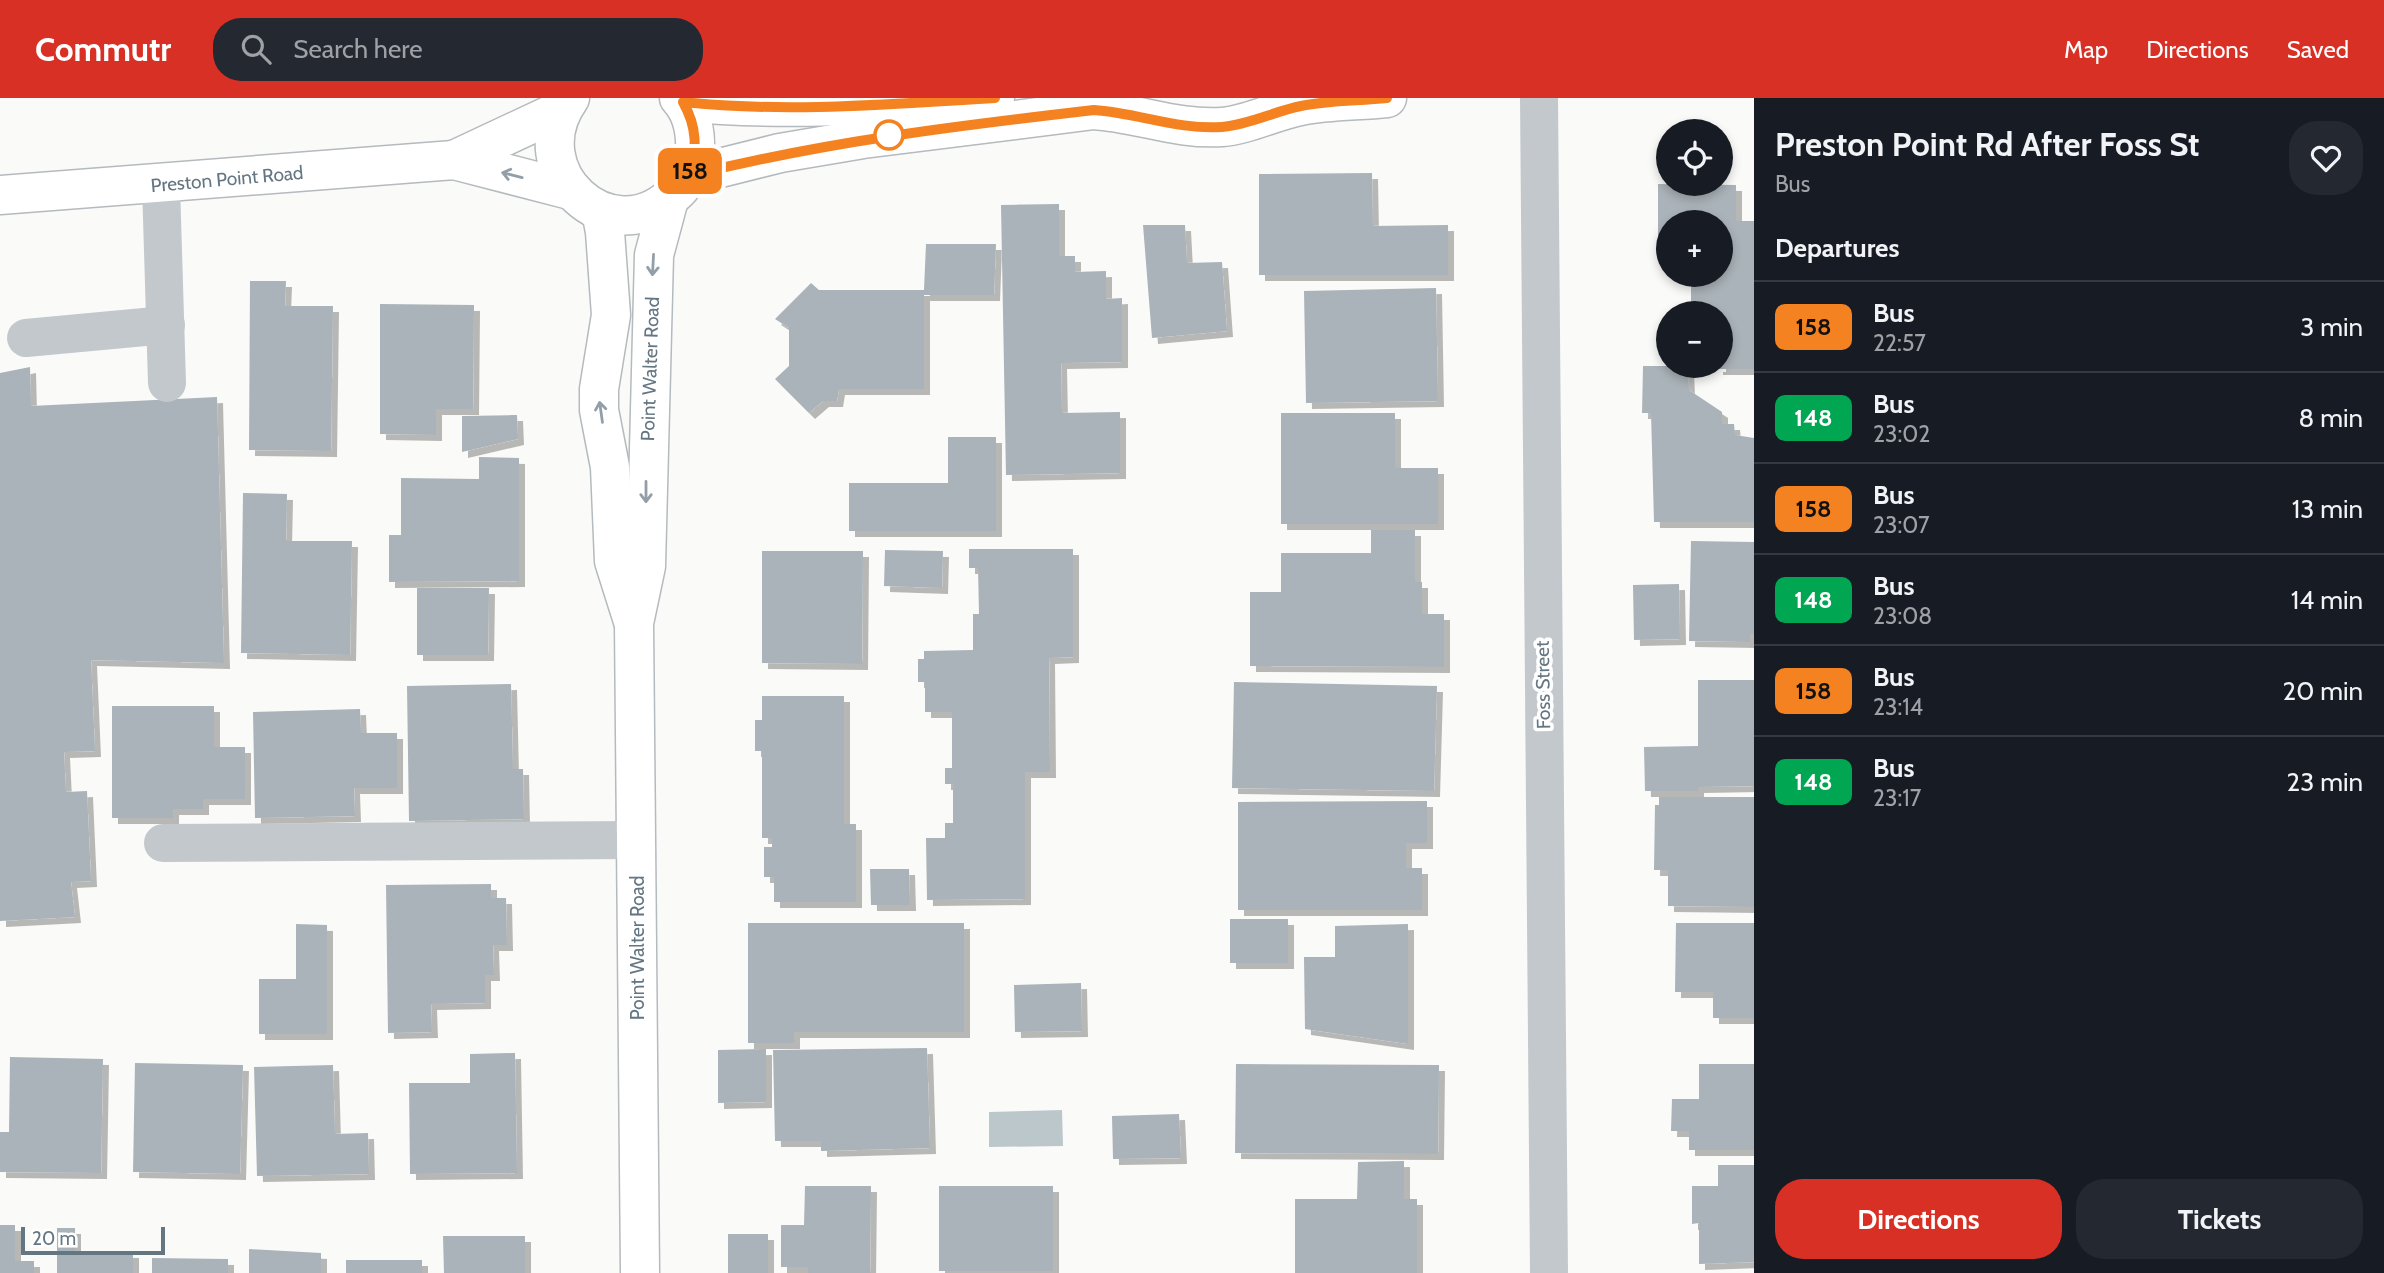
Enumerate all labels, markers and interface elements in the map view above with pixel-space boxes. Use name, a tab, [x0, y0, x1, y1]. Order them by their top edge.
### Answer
search box	[213, 18, 703, 81]
text: Commutr	[35, 29, 171, 69]
icon: search	[237, 30, 275, 68]
text: Search here	[293, 33, 422, 65]
text: Map	[2064, 35, 2108, 64]
text: Directions	[2146, 35, 2249, 64]
text: Saved	[2287, 35, 2349, 64]
map controls	[1656, 119, 1733, 378]
button: locate	[1656, 119, 1733, 196]
unlabelled marker	[874, 120, 904, 150]
button: heart	[2289, 121, 2363, 195]
text: Preston Point Rd After Foss St	[1775, 124, 2199, 164]
line badge: 158	[650, 148, 730, 194]
text: 158	[672, 156, 708, 185]
street label: Preston Point Road	[150, 161, 304, 197]
one-way arrow	[501, 167, 523, 180]
text: Bus	[1775, 170, 1810, 198]
button: +	[1656, 210, 1733, 287]
text: Departures	[1775, 232, 1899, 264]
one-way arrow	[647, 253, 660, 276]
street label: Point Walter Road	[636, 296, 664, 442]
text: Bus	[1873, 297, 1914, 329]
button: −	[1656, 301, 1733, 378]
text: 3 min	[2300, 311, 2363, 343]
text: 158	[1795, 312, 1832, 341]
text: 22:57	[1873, 329, 1926, 357]
text: Bus	[1873, 388, 1914, 420]
one-way arrow	[594, 401, 607, 424]
text: 8 min	[2299, 402, 2363, 434]
text: 148	[1794, 403, 1833, 432]
text: 23:02	[1873, 420, 1930, 448]
text: Bus	[1873, 479, 1914, 511]
one-way arrow	[639, 481, 653, 504]
text: 13 min	[2292, 493, 2363, 525]
text: 158	[1795, 494, 1832, 523]
text: 23:07	[1873, 511, 1930, 539]
text: Bus	[1873, 570, 1914, 602]
text: 14 min	[2291, 584, 2363, 616]
text: 148	[1794, 585, 1833, 614]
text: 23:08	[1873, 602, 1932, 630]
street label: Foss Street	[1531, 640, 1555, 729]
text: Bus	[1873, 661, 1914, 693]
text: 20 min	[2283, 675, 2363, 707]
text: 158	[1795, 676, 1832, 705]
text: 23:14	[1873, 693, 1923, 721]
text: Bus	[1873, 752, 1914, 784]
text: 23 min	[2287, 766, 2363, 798]
text: 148	[1794, 767, 1833, 796]
text: 23:17	[1873, 784, 1921, 812]
street label: Point Walter Road	[626, 876, 649, 1020]
button: Directions	[1775, 1179, 2062, 1259]
button: Tickets	[2076, 1179, 2363, 1259]
scale bar	[21, 1224, 164, 1256]
text: 20 m	[32, 1227, 76, 1250]

